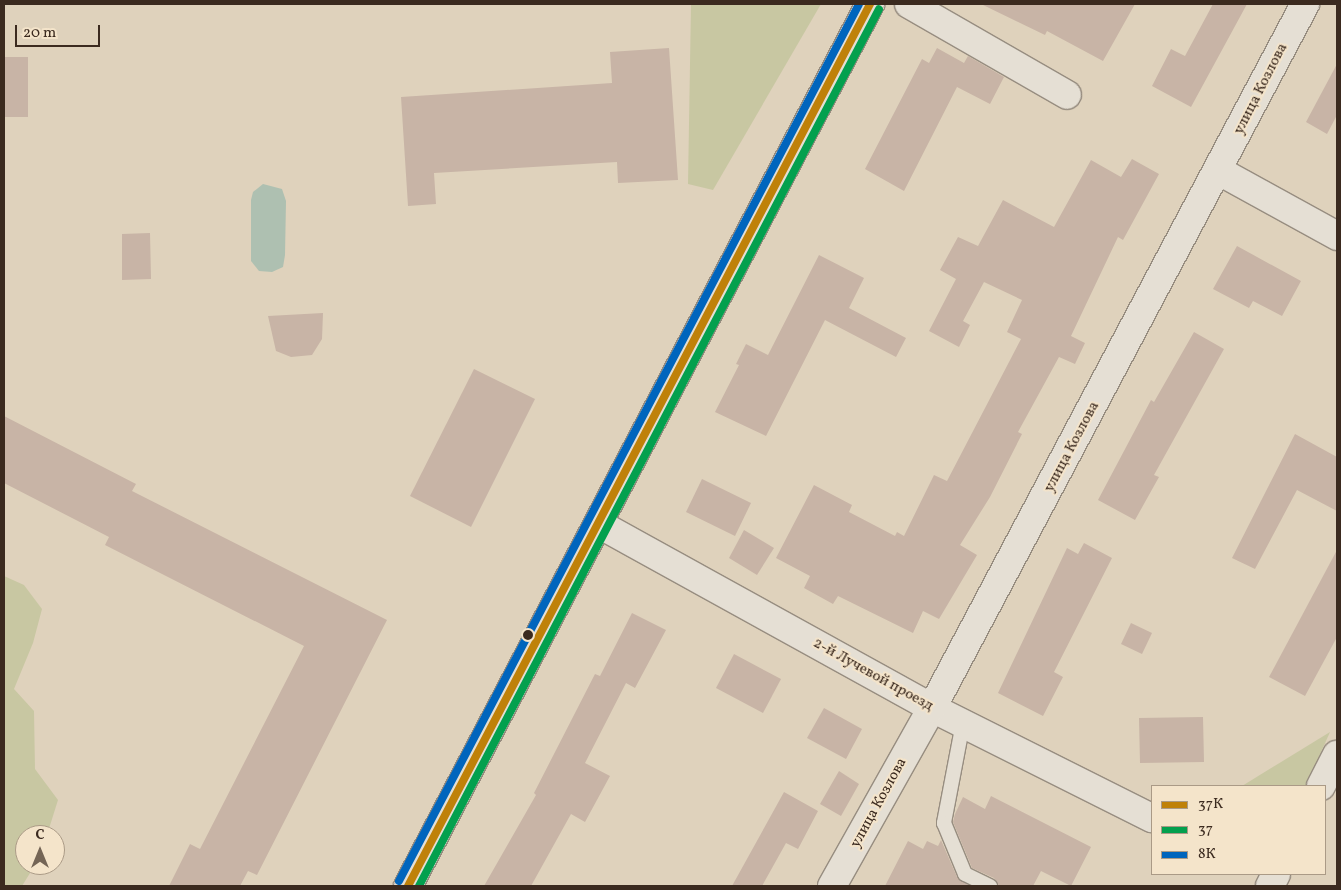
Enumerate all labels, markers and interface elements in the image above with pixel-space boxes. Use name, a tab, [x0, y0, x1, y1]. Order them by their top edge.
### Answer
scale bar	[18, 15, 102, 47]
text: 20 m	[23, 23, 56, 44]
street label: улица Козлова	[1230, 40, 1292, 138]
street label: улица Козлова	[1041, 399, 1103, 495]
unlabelled marker	[523, 630, 533, 640]
street label: 2-й Лучевой проезд	[810, 634, 936, 716]
street label: улица Козлова	[847, 755, 911, 851]
legend	[1151, 785, 1326, 875]
text: 37К	[1198, 794, 1223, 815]
text: 37	[1198, 819, 1213, 840]
north arrow	[15, 825, 65, 875]
text: С	[35, 826, 45, 845]
text: 8К	[1198, 844, 1216, 865]

